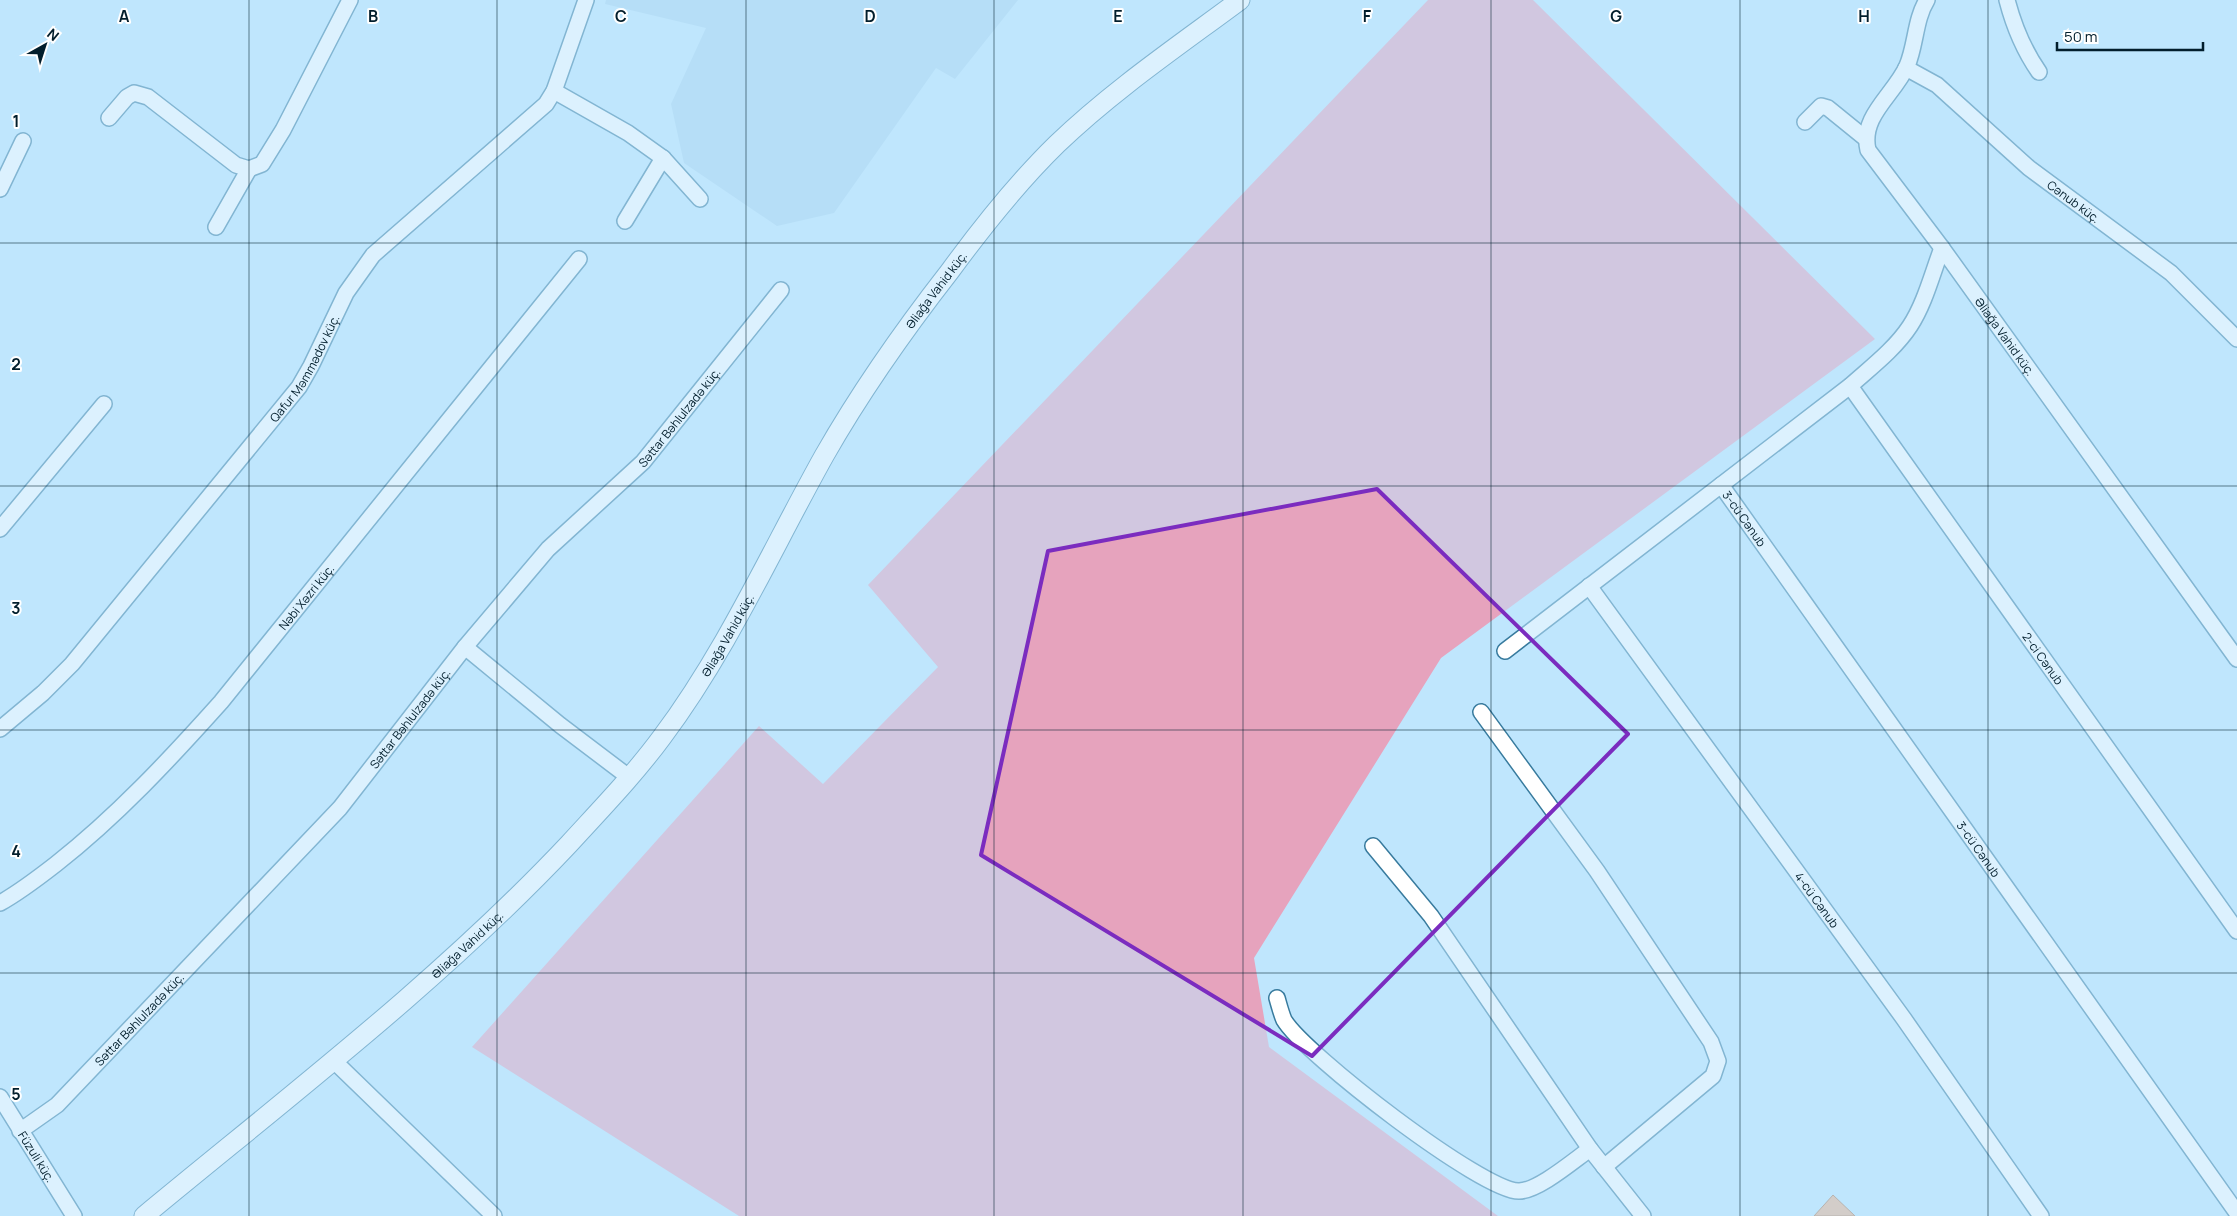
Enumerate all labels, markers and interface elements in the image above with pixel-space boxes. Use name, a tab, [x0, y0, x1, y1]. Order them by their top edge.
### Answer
text: A	[119, 5, 130, 27]
text: B	[368, 5, 378, 27]
text: C	[615, 5, 627, 27]
text: D	[864, 5, 876, 27]
text: E	[1113, 5, 1123, 27]
text: F	[1363, 5, 1372, 27]
text: G	[1610, 5, 1622, 27]
text: H	[1858, 5, 1870, 27]
north arrow	[20, 20, 70, 70]
scale bar	[2057, 20, 2203, 52]
text: N	[44, 24, 63, 45]
text: 50 m	[2064, 26, 2098, 47]
text: 1	[12, 110, 20, 132]
street label: Cənub küç.	[2044, 176, 2104, 226]
street label: Əliağa Vahid küç.	[901, 248, 970, 332]
street label: Əliağa Vahid küç.	[1971, 293, 2039, 379]
street label: Qafur Məmmədov küç.	[265, 312, 343, 425]
text: 2	[11, 353, 21, 375]
street label: Səttar Bəhlulzadə küç.	[634, 364, 724, 471]
street label: 3-cü Cənub	[1719, 487, 1770, 550]
street label: Nəbi Xəzri küç.	[274, 560, 338, 633]
street label: Əliağa Vahid küç.	[697, 591, 758, 680]
text: 3	[11, 597, 21, 619]
street label: 2-ci Cənub	[2019, 629, 2068, 688]
street label: Səttar Bəhlulzadə küç.	[365, 665, 454, 772]
street label: 3-cü Cənub	[1953, 817, 2005, 880]
text: 4	[11, 840, 21, 862]
street label: 4-cü Cənub	[1791, 868, 1843, 931]
street label: Əliağa Vahid küç.	[427, 907, 507, 982]
street label: Səttar Bəhlulzadə küç.	[90, 969, 187, 1069]
text: 5	[11, 1083, 21, 1105]
street label: Füzuli küç.	[15, 1128, 59, 1185]

